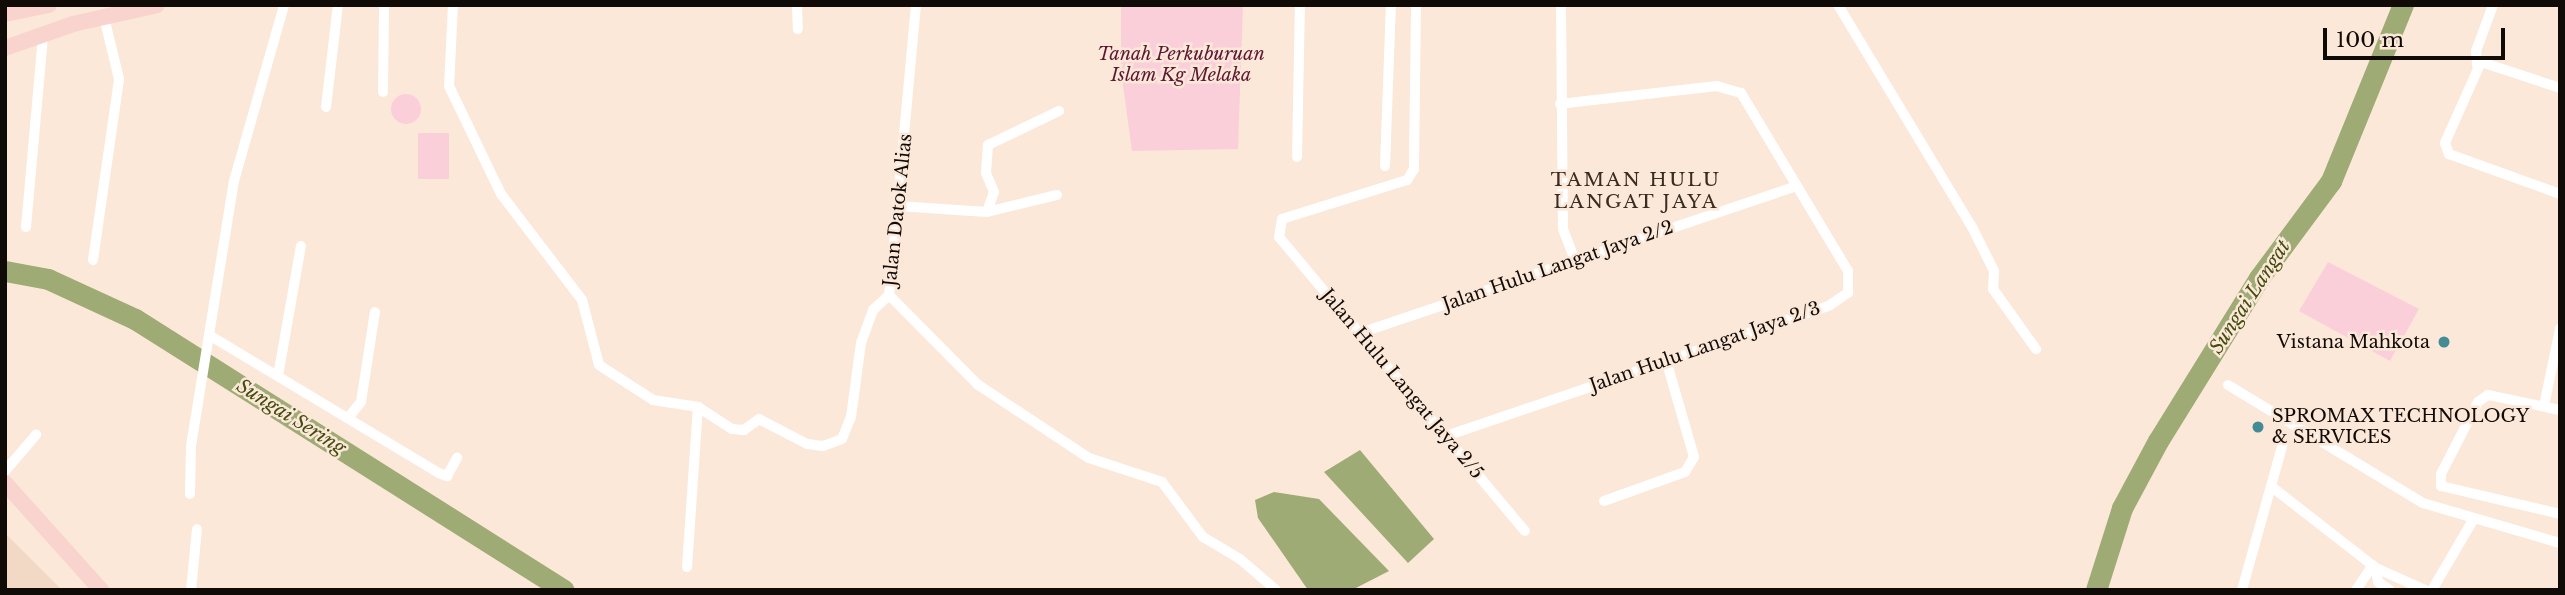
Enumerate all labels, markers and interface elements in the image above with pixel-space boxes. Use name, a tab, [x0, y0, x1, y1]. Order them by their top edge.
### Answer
scale bar	[2327, 14, 2509, 58]
text: 100 m	[2336, 27, 2404, 53]
park label: Tanah Perkuburuan Islam Kg Melaka	[1097, 44, 1265, 86]
street label: Jalan Datok Alias	[879, 132, 917, 288]
district label: TAMAN HULU LANGAT JAYA	[1552, 169, 1720, 213]
street label: Jalan Hulu Langat Jaya 2/2	[1440, 216, 1676, 316]
water label: Sungai Langat	[2205, 236, 2295, 358]
street label: Jalan Hulu Langat Jaya 2/5	[1316, 285, 1488, 483]
street label: Jalan Hulu Langat Jaya 2/3	[1587, 297, 1823, 397]
place label: Vistana Mahkota	[2276, 331, 2430, 353]
marker: Vistana Mahkota	[2436, 334, 2452, 350]
water label: Sungai Sering	[232, 374, 350, 460]
place label: SPROMAX TECHNOLOGY & SERVICES	[2272, 406, 2530, 448]
marker: SPROMAX TECHNOLOGY & SERVICES	[2250, 419, 2266, 435]

